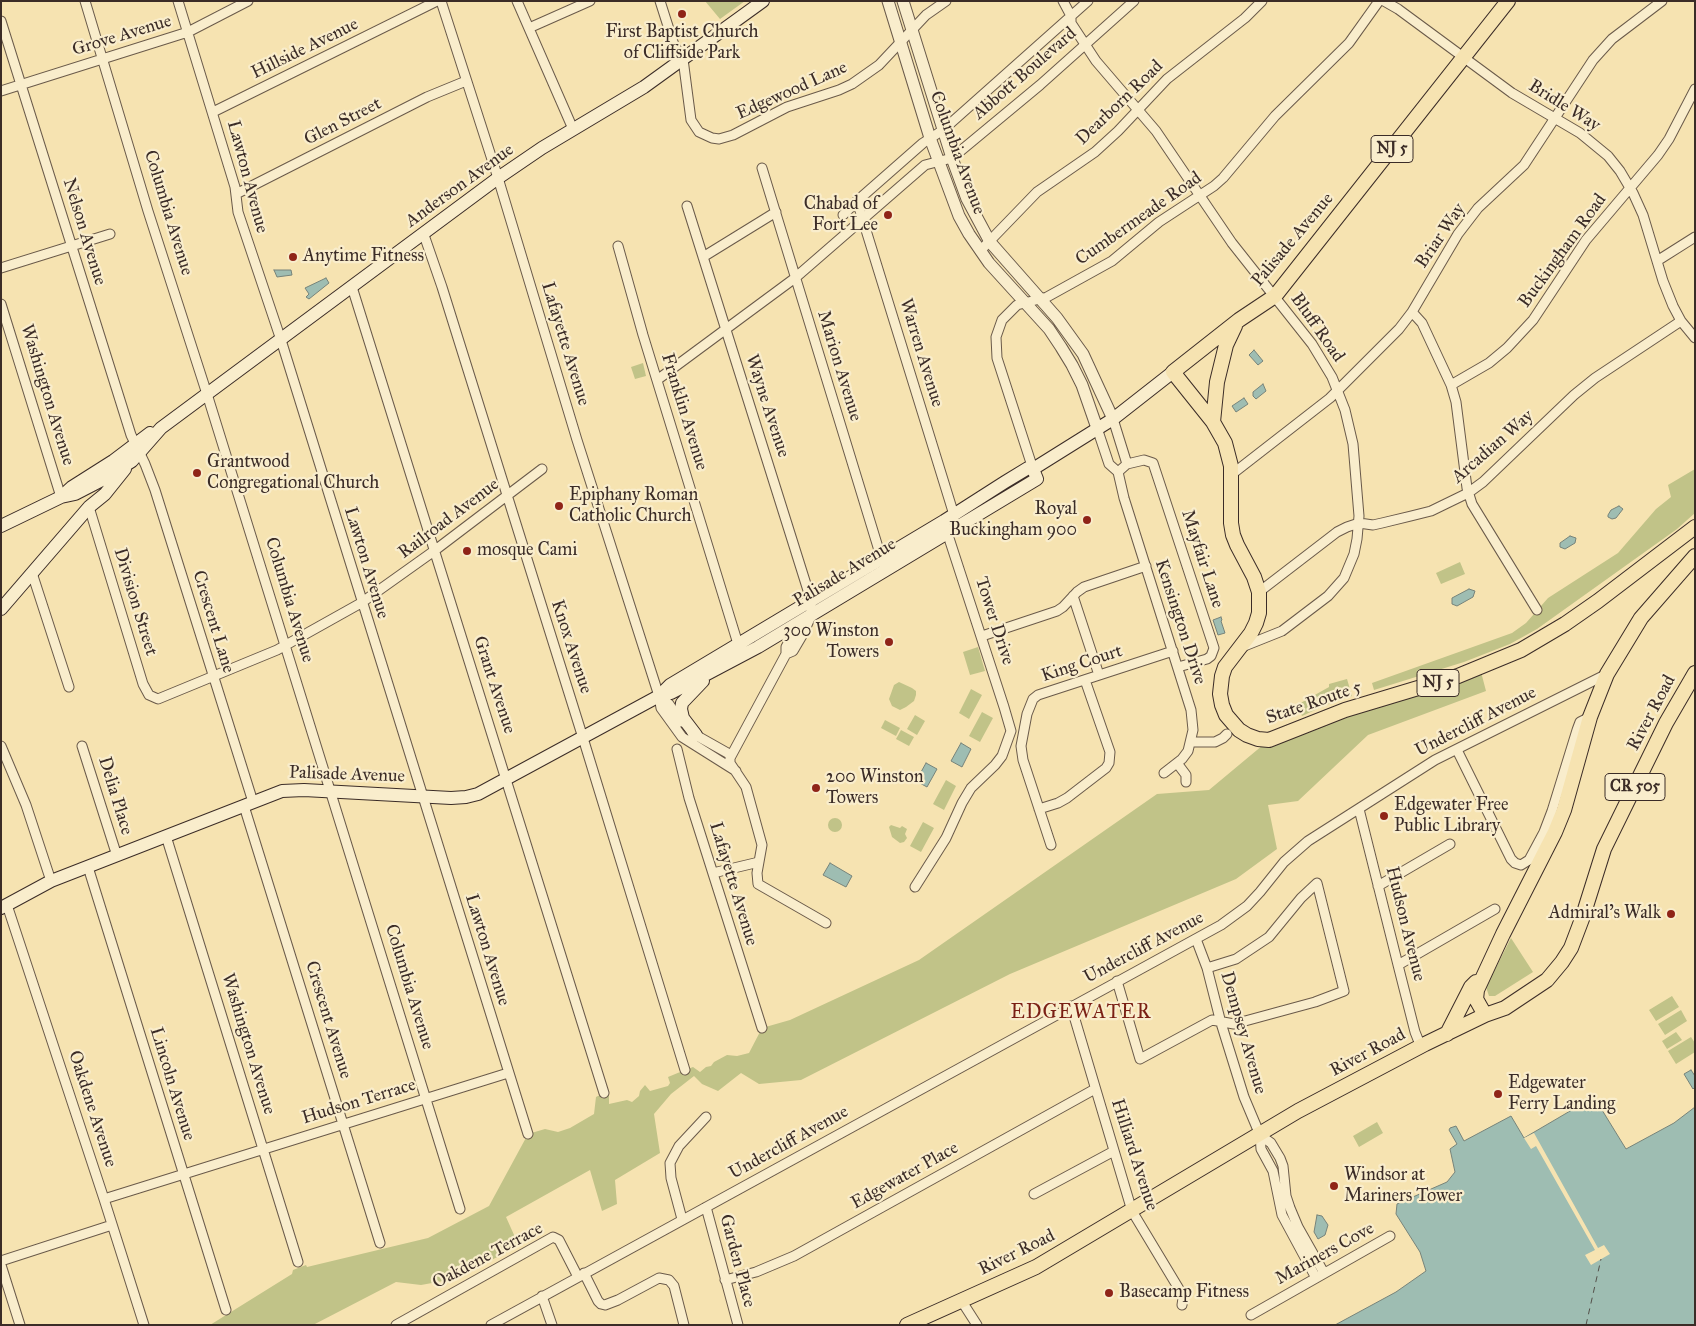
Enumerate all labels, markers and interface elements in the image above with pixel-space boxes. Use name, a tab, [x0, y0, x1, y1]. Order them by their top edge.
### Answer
marker: First Baptist Church of Cliffside Park	[676, 8, 688, 20]
street label: Grove Avenue	[70, 11, 174, 61]
street label: Hillside Avenue	[248, 14, 362, 84]
place label: First Baptist Church of Cliffside Park	[606, 22, 758, 64]
street label: Abbott Boulevard	[969, 23, 1081, 125]
street label: Dearborn Road	[1072, 56, 1168, 150]
street label: Edgewood Lane	[733, 57, 851, 125]
street label: Bridle Way	[1524, 75, 1604, 137]
street label: Columbia Avenue	[925, 88, 989, 218]
street label: Glen Street	[301, 93, 385, 151]
street label: Lawton Avenue	[222, 118, 272, 236]
road number: NJ 5	[1371, 136, 1413, 162]
street label: Anderson Avenue	[402, 139, 518, 233]
street label: Columbia Avenue	[139, 148, 197, 278]
street label: Cumbermeade Road	[1072, 167, 1206, 271]
street label: Nelson Avenue	[57, 176, 111, 288]
street label: Palisade Avenue	[1247, 189, 1339, 291]
street label: Buckingham Road	[1514, 190, 1612, 312]
place label: Chabad of Fort Lee	[804, 194, 878, 236]
street label: Briar Way	[1411, 199, 1471, 273]
marker: Chabad of Fort Lee	[882, 209, 894, 221]
place label: Anytime Fitness	[303, 246, 424, 268]
marker: Anytime Fitness	[287, 251, 299, 263]
street label: Lafayette Avenue	[536, 280, 594, 408]
street label: Bluff Road	[1285, 289, 1349, 367]
street label: Warren Avenue	[894, 296, 948, 410]
street label: Marion Avenue	[812, 308, 866, 424]
street label: Washington Avenue	[15, 322, 79, 468]
street label: Franklin Avenue	[656, 351, 712, 473]
street label: Wayne Avenue	[740, 352, 794, 460]
street label: Arcadian Way	[1448, 406, 1538, 488]
place label: Grantwood Congregational Church	[207, 452, 379, 494]
marker: Grantwood Congregational Church	[191, 467, 203, 479]
street label: Railroad Avenue	[394, 474, 504, 564]
place label: Epiphany Roman Catholic Church	[569, 485, 698, 528]
place label: Royal Buckingham 900	[949, 499, 1077, 542]
marker: Epiphany Roman Catholic Church	[553, 500, 565, 512]
street label: Lawton Avenue	[339, 504, 393, 622]
street label: Mayfair Lane	[1176, 507, 1228, 611]
marker: Royal Buckingham 900	[1081, 514, 1093, 526]
street label: Palisade Avenue	[790, 534, 900, 612]
street label: Columbia Avenue	[260, 535, 318, 665]
place label: mosque Cami	[477, 540, 577, 562]
street label: Division Street	[108, 545, 162, 659]
marker: mosque Cami	[461, 545, 473, 557]
street label: Kensington Drive	[1150, 557, 1210, 687]
street label: Crescent Lane	[187, 568, 239, 676]
street label: Tower Drive	[970, 574, 1018, 668]
street label: Knox Avenue	[546, 597, 596, 697]
place label: 300 Winston Towers	[783, 621, 879, 664]
street label: Grant Avenue	[468, 633, 520, 737]
marker: 300 Winston Towers	[883, 636, 895, 648]
street label: King Court	[1039, 641, 1125, 687]
road number: NJ 5	[1417, 670, 1459, 696]
street label: River Road	[1623, 672, 1681, 754]
street label: State Route 5	[1263, 677, 1365, 729]
street label: Undercliff Avenue	[1412, 682, 1540, 762]
street label: Delia Place	[93, 754, 137, 838]
street label: Palisade Avenue	[289, 762, 405, 788]
place label: 200 Winston Towers	[826, 767, 923, 810]
road number: CR 505	[1605, 774, 1665, 800]
marker: 200 Winston Towers	[810, 782, 822, 794]
place label: Edgewater Free Public Library	[1394, 795, 1509, 838]
marker: Edgewater Free Public Library	[1378, 810, 1390, 822]
street label: Lafayette Avenue	[704, 820, 762, 948]
street label: Hudson Avenue	[1380, 864, 1430, 984]
street label: Lawton Avenue	[460, 891, 514, 1009]
place label: Admiral's Walk	[1549, 903, 1661, 925]
street label: Undercliff Avenue	[1080, 907, 1208, 989]
marker: Admiral's Walk	[1665, 908, 1677, 920]
street label: Columbia Avenue	[380, 922, 438, 1052]
street label: Crescent Avenue	[300, 959, 356, 1081]
street label: Dempsey Avenue	[1215, 969, 1271, 1097]
street label: Washington Avenue	[216, 971, 280, 1117]
district label: EDGEWATER	[1009, 1001, 1153, 1025]
street label: River Road	[1327, 1024, 1409, 1082]
street label: Lincoln Avenue	[145, 1025, 199, 1143]
street label: Oakdene Avenue	[63, 1048, 121, 1170]
place label: Edgewater Ferry Landing	[1508, 1073, 1615, 1116]
street label: Hudson Terrace	[299, 1074, 419, 1130]
marker: Edgewater Ferry Landing	[1492, 1088, 1504, 1100]
street label: Hilliard Avenue	[1106, 1096, 1162, 1214]
street label: Undercliff Avenue	[726, 1101, 852, 1185]
street label: Edgewater Place	[847, 1138, 963, 1214]
place label: Windsor at Mariners Tower	[1344, 1165, 1462, 1208]
marker: Windsor at Mariners Tower	[1328, 1180, 1340, 1192]
street label: Garden Place	[714, 1212, 760, 1310]
street label: Oakdene Terrace	[429, 1218, 547, 1294]
street label: Mariners Cove	[1272, 1218, 1378, 1290]
street label: River Road	[975, 1225, 1059, 1281]
place label: Basecamp Fitness	[1119, 1282, 1249, 1304]
marker: Basecamp Fitness	[1103, 1287, 1115, 1299]

